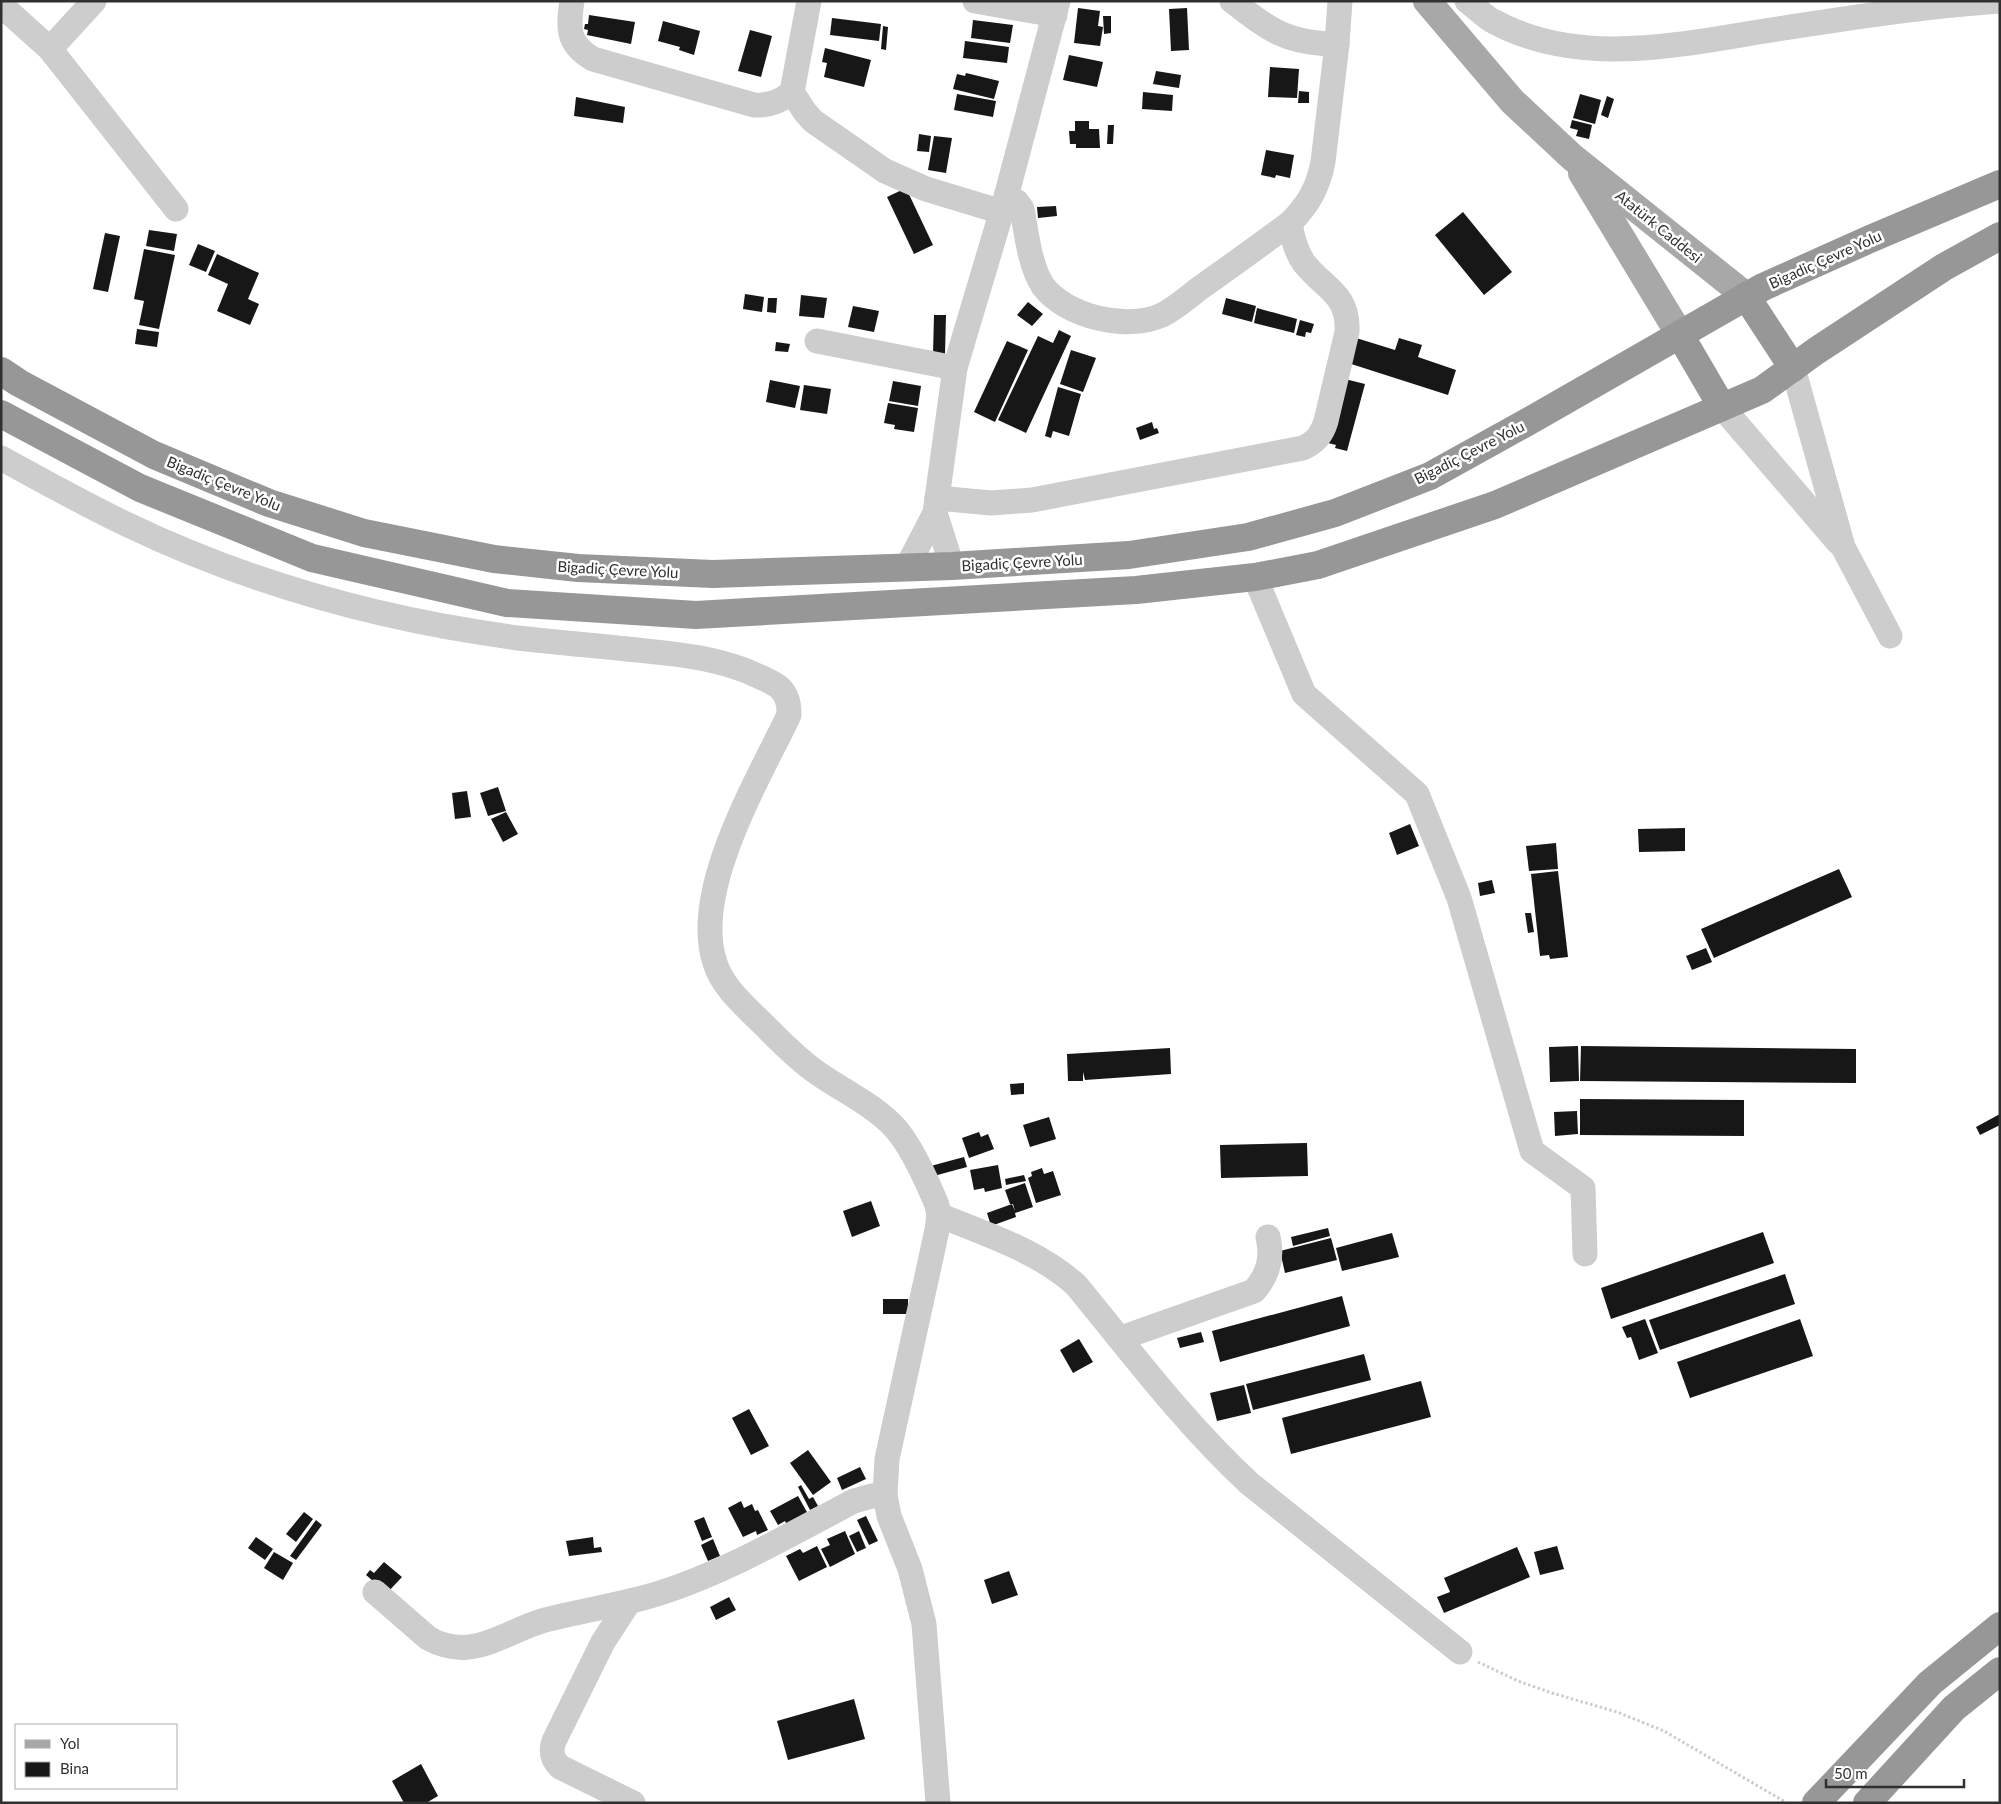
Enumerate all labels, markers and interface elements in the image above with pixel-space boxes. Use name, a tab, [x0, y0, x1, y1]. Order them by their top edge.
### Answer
street label: Atatürk Caddesi	[1612, 186, 1706, 266]
street label: Bigadiç Çevre Yolu	[1766, 226, 1884, 292]
street label: Bigadiç Çevre Yolu	[1411, 416, 1527, 488]
street label: Bigadiç Çevre Yolu	[164, 452, 284, 514]
street label: Bigadiç Çevre Yolu	[961, 550, 1083, 574]
street label: Bigadiç Çevre Yolu	[557, 557, 679, 581]
legend	[15, 1724, 178, 1789]
text: Yol	[60, 1734, 80, 1752]
scale bar	[1826, 1756, 1964, 1788]
text: Bina	[60, 1759, 89, 1777]
text: 50 m	[1834, 1764, 1868, 1782]

